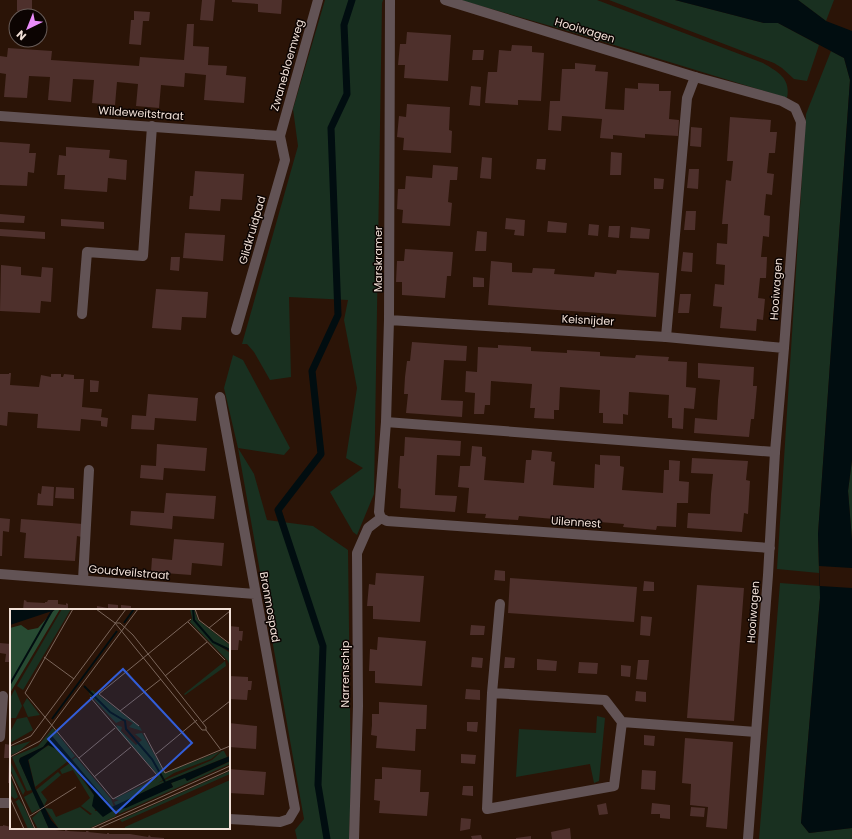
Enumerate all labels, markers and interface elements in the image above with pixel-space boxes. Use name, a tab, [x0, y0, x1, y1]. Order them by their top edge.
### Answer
north arrow	[8, 8, 48, 48]
street label: Hooiwagen	[553, 13, 617, 47]
street label: Zwanebloemweg	[266, 17, 308, 113]
text: N	[13, 27, 30, 44]
street label: Wildeweitstraat	[98, 102, 184, 124]
street label: Glidkruidpad	[235, 194, 269, 266]
street label: Marskramer	[370, 226, 386, 292]
street label: Hooiwagen	[766, 257, 786, 321]
street label: Keisnijder	[561, 311, 615, 329]
street label: Uilennest	[550, 512, 602, 532]
street label: Goudveilstraat	[88, 560, 170, 584]
street label: Bronmospad	[256, 570, 284, 644]
street label: Hooiwagen	[743, 580, 763, 644]
inset map	[10, 609, 230, 829]
street label: Narrenschip	[337, 641, 353, 707]

